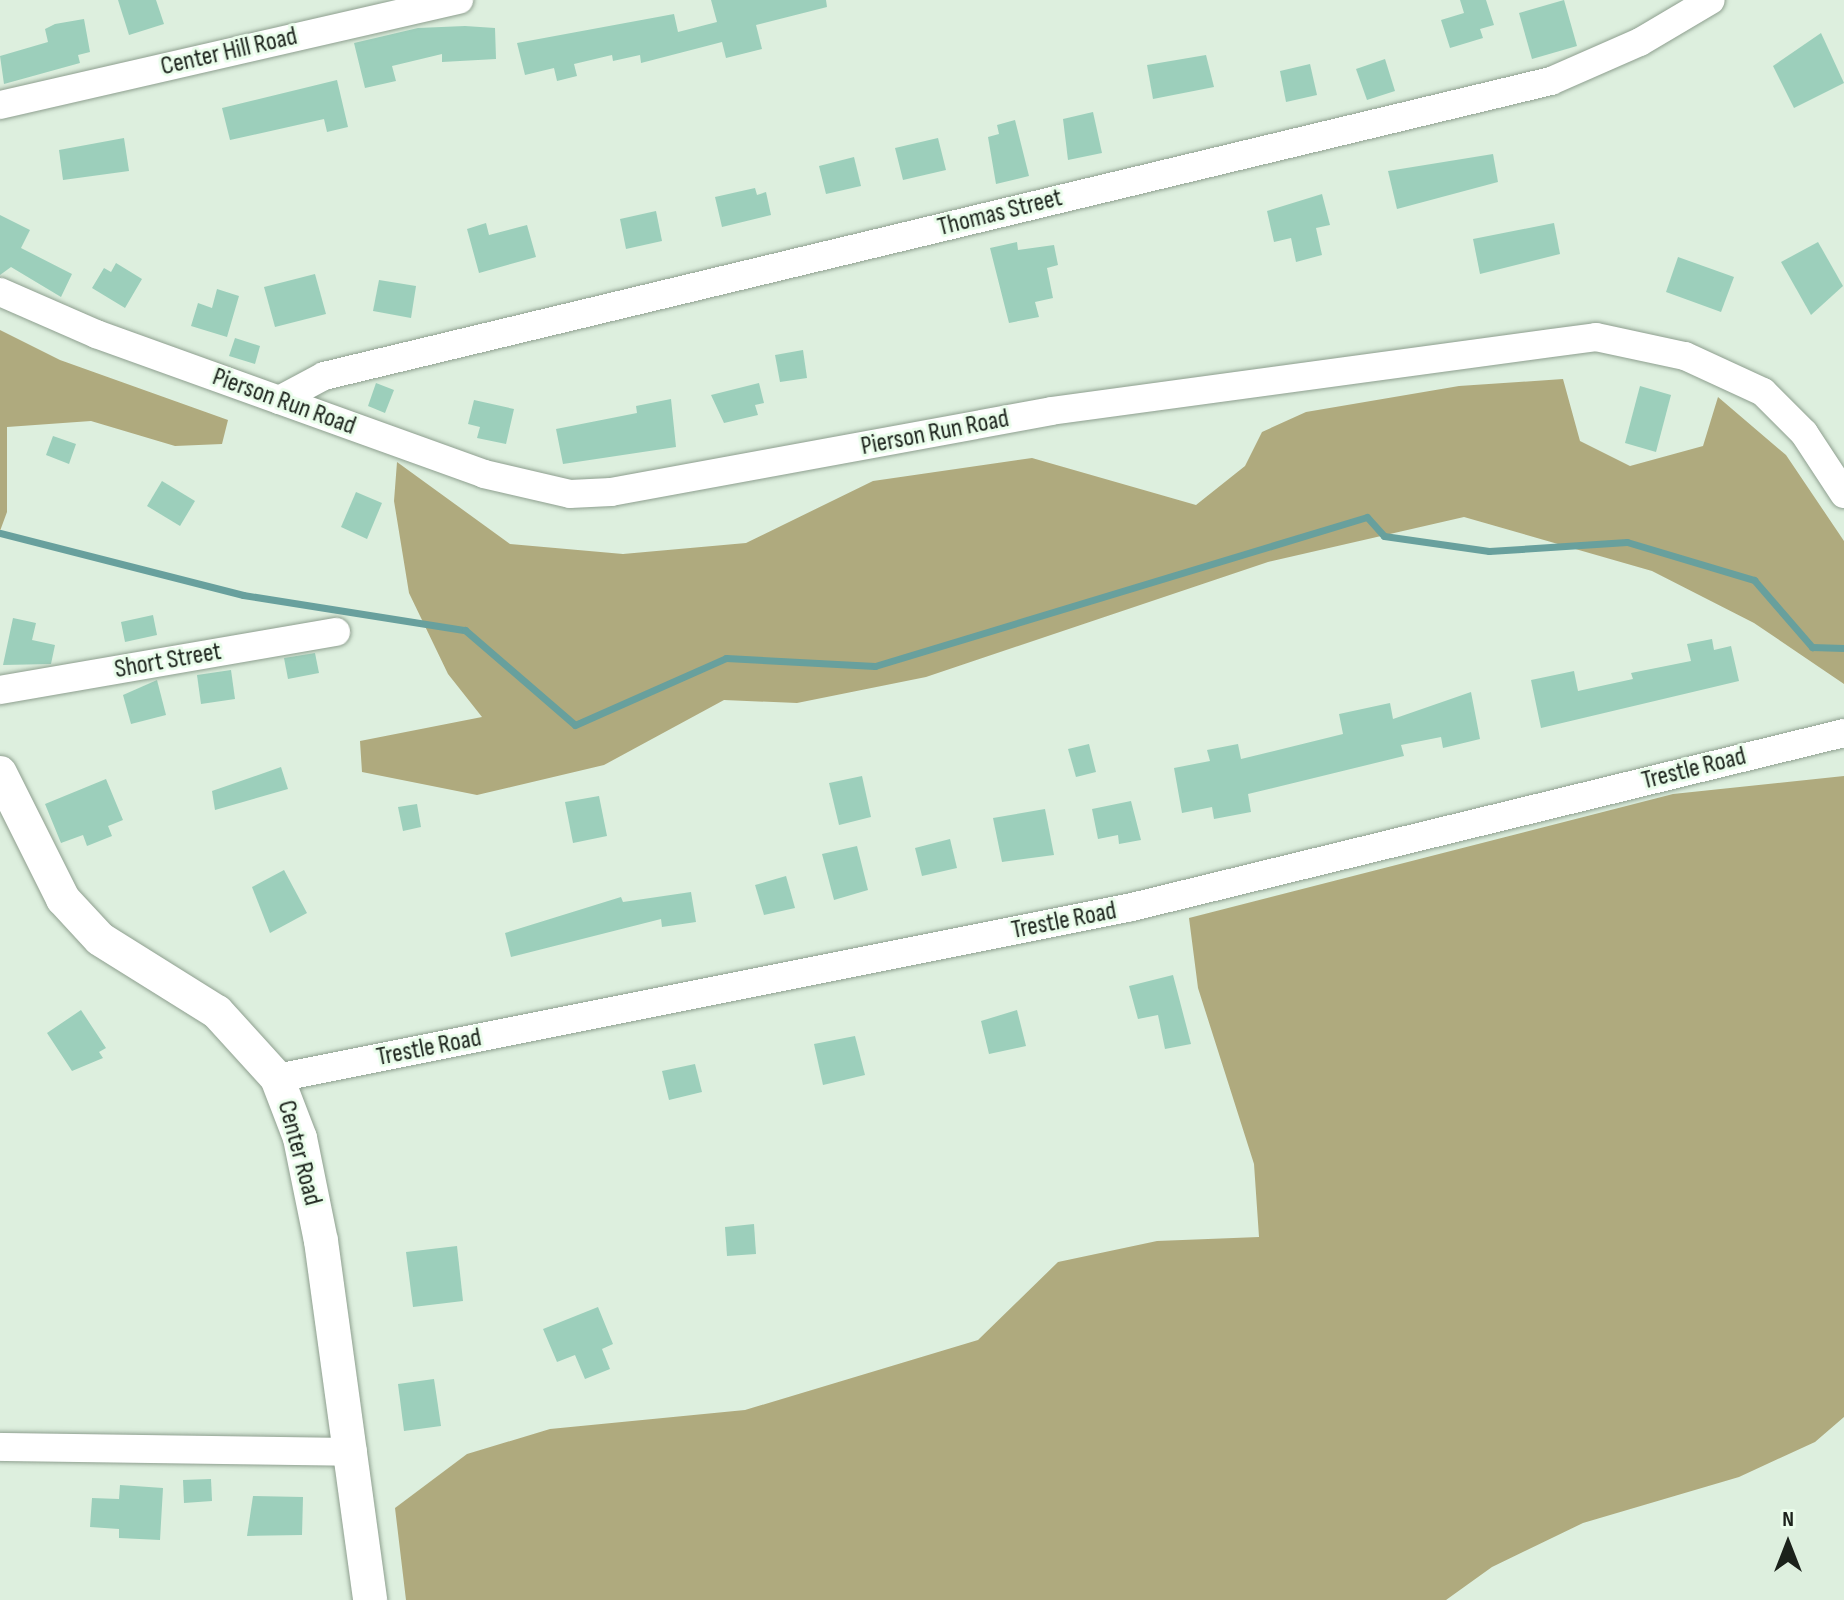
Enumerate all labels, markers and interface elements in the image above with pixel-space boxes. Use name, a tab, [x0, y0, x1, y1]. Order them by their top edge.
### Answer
street label: Center Hill Road	[158, 21, 300, 83]
street label: Thomas Street	[934, 182, 1066, 244]
street label: Pierson Run Road	[208, 362, 360, 442]
street label: Pierson Run Road	[858, 403, 1012, 463]
street label: Short Street	[112, 636, 224, 686]
street label: Trestle Road	[1639, 741, 1749, 797]
street label: Trestle Road	[1009, 896, 1119, 946]
street label: Trestle Road	[374, 1023, 484, 1073]
street label: Center Road	[270, 1097, 328, 1209]
north arrow	[1748, 1504, 1828, 1584]
text: N	[1782, 1506, 1794, 1533]

